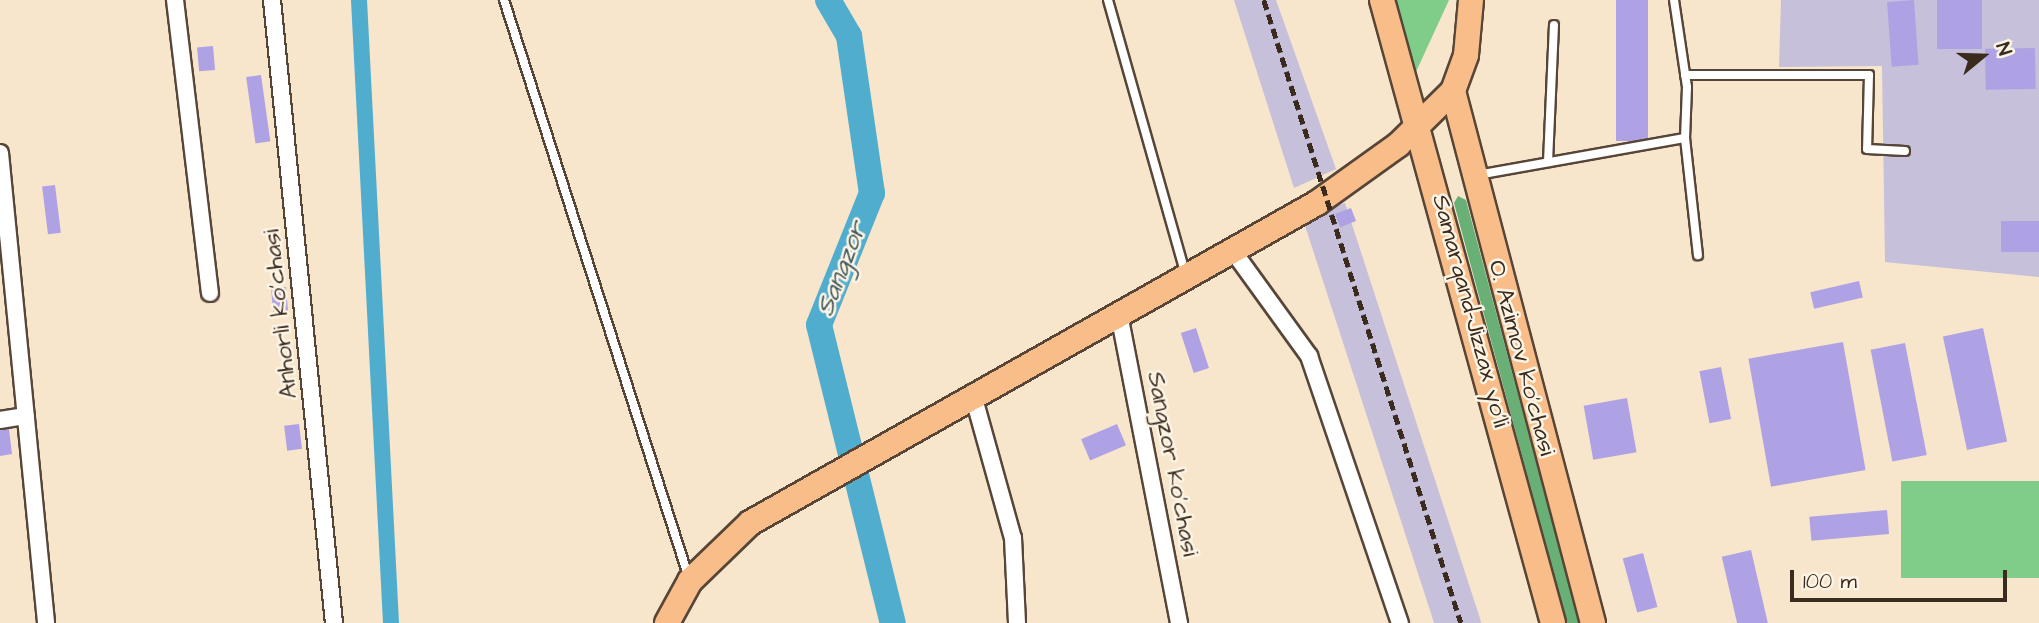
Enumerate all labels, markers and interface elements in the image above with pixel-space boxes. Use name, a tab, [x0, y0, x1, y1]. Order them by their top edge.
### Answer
north arrow	[1948, 21, 2018, 91]
text: N	[1989, 39, 2018, 59]
street label: Samarqand-Jizzax yo'li	[1425, 192, 1515, 430]
water label: Sangzor	[810, 218, 874, 320]
street label: Anhorli ko'chasi	[258, 228, 304, 400]
street label: O. Azimov ko'chasi	[1481, 257, 1561, 459]
street label: Sangzor ko'chasi	[1140, 369, 1204, 559]
scale bar	[1794, 556, 2011, 600]
text: 100 m	[1803, 567, 1857, 596]

